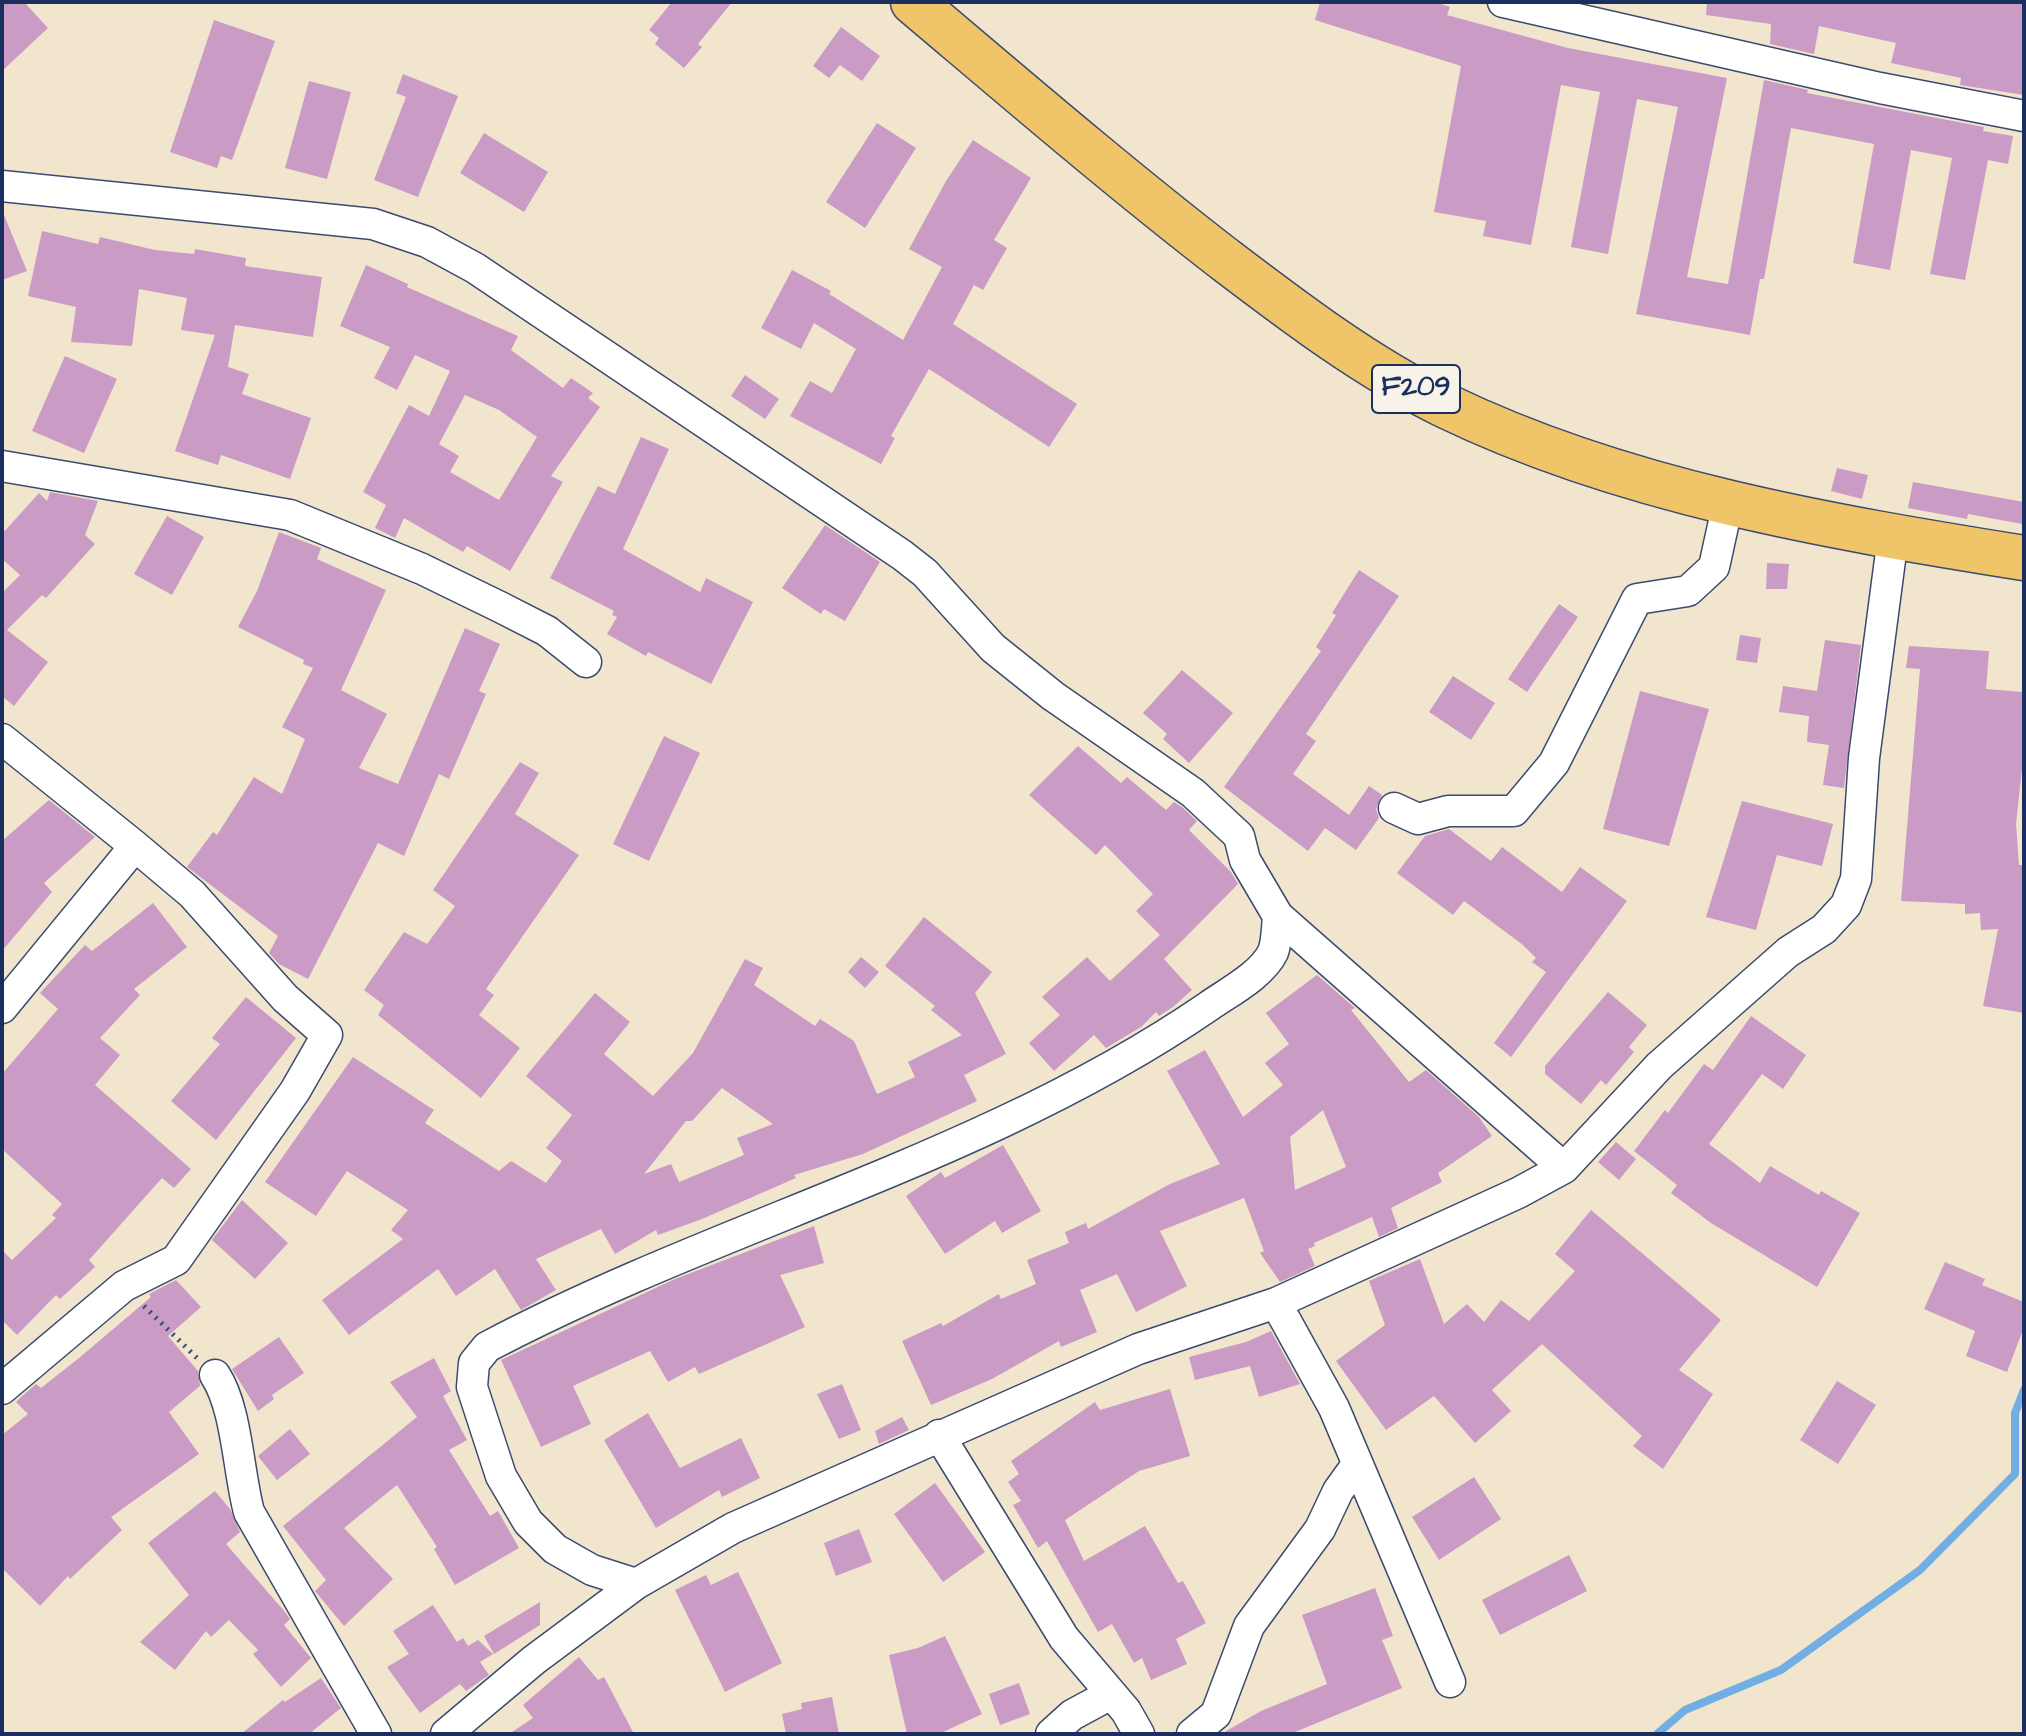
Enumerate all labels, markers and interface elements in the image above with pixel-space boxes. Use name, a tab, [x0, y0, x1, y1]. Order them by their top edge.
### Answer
road number: F209	[1372, 365, 1460, 413]

